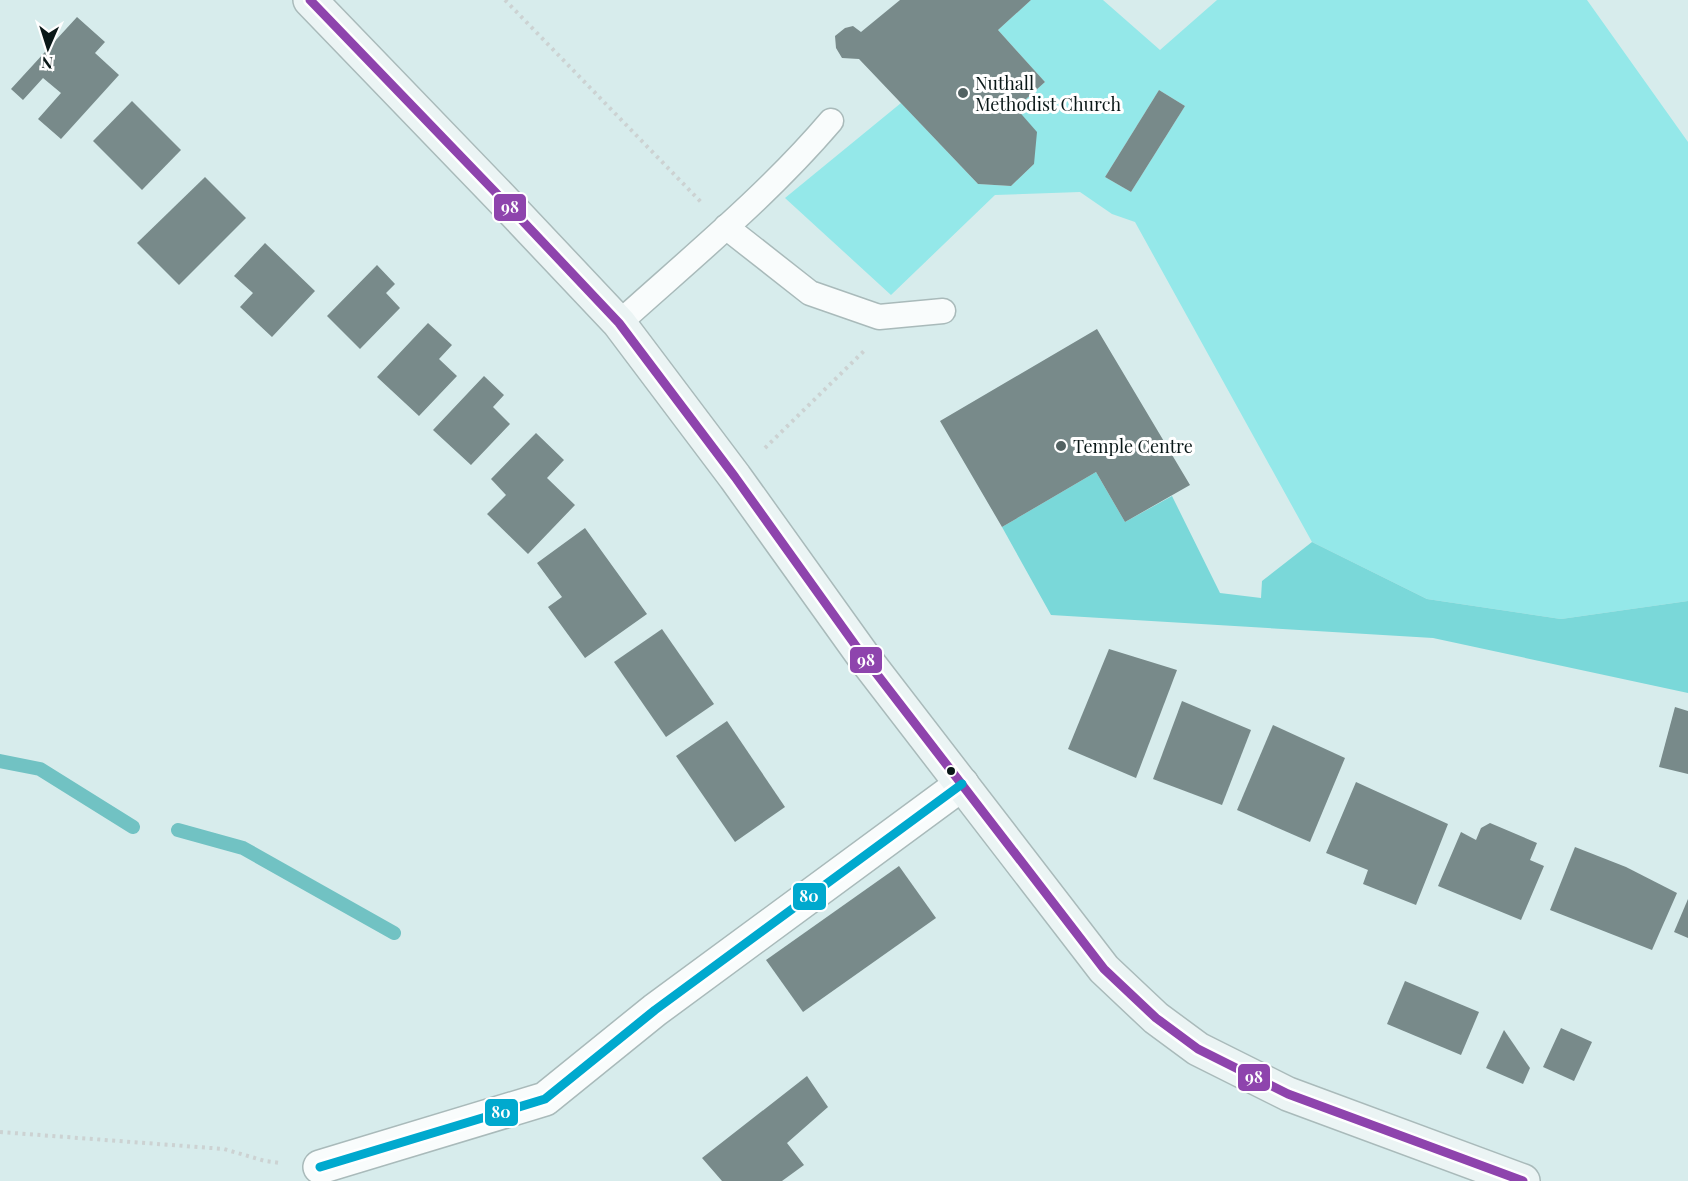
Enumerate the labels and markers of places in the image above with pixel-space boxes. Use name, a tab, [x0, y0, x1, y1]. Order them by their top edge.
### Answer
place label: Nuthall Methodist Church	[975, 71, 1121, 116]
marker: Nuthall Methodist Church	[956, 86, 970, 100]
place label: Temple Centre	[1073, 434, 1193, 458]
marker: Temple Centre	[1054, 439, 1068, 453]
unlabelled marker	[945, 765, 957, 777]

